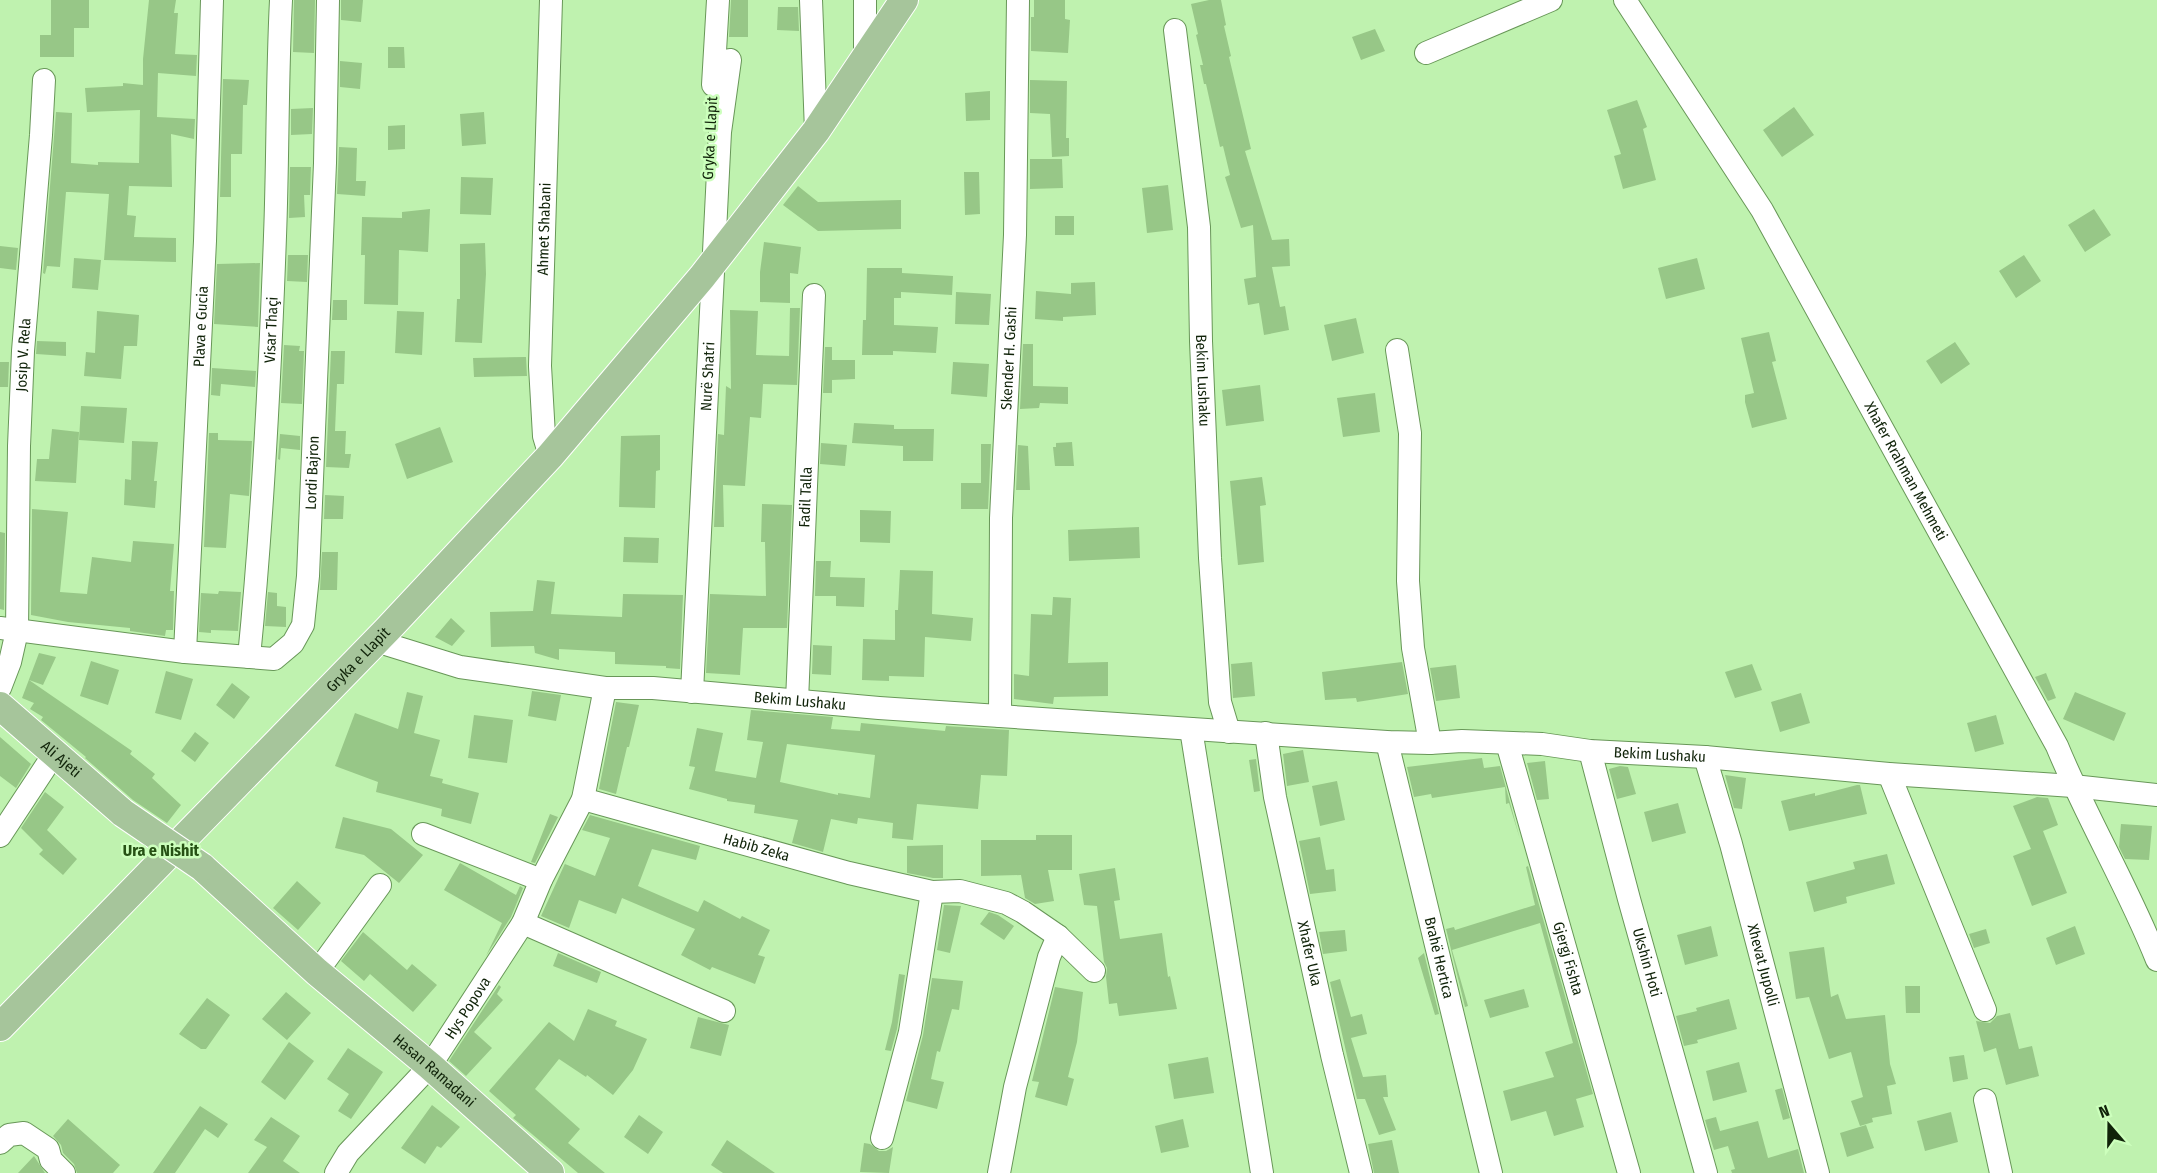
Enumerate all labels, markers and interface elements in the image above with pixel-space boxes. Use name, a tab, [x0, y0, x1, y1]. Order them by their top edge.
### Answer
street label: Gryka e Llapit	[699, 96, 721, 180]
street label: Ahmet Shabani	[534, 182, 555, 276]
street label: Plava e Gucia	[190, 285, 212, 367]
street label: Visar Thaçi	[261, 296, 282, 363]
street label: Skender H. Gashi	[997, 306, 1020, 410]
street label: Josip V. Rela	[12, 317, 35, 392]
street label: Bekim Lushaku	[1192, 334, 1214, 427]
street label: Nurë Shatri	[697, 341, 719, 412]
street label: Xhafer Rrahman Mehmeti	[1860, 399, 1951, 544]
street label: Lordi Bajron	[302, 435, 323, 510]
street label: Fadil Talla	[795, 466, 816, 528]
street label: Gryka e Llapit	[322, 623, 394, 696]
street label: Bekim Lushaku	[753, 688, 847, 714]
street label: Ali Ajeti	[37, 737, 85, 781]
street label: Bekim Lushaku	[1613, 743, 1706, 766]
street label: Habib Zeka	[721, 829, 792, 865]
district label: Ura e Nishit	[123, 841, 200, 860]
street label: Brahë Hertica	[1421, 915, 1458, 1000]
street label: Xhafer Uka	[1294, 919, 1326, 988]
street label: Gjergj Fishta	[1549, 920, 1587, 997]
street label: Xhevat Jupolli	[1744, 922, 1782, 1008]
street label: Ukshin Hoti	[1629, 926, 1665, 999]
street label: Hys Popova	[441, 974, 494, 1043]
street label: Hasan Ramadani	[390, 1030, 479, 1111]
north arrow	[2079, 1095, 2139, 1155]
text: N	[2096, 1101, 2112, 1122]

